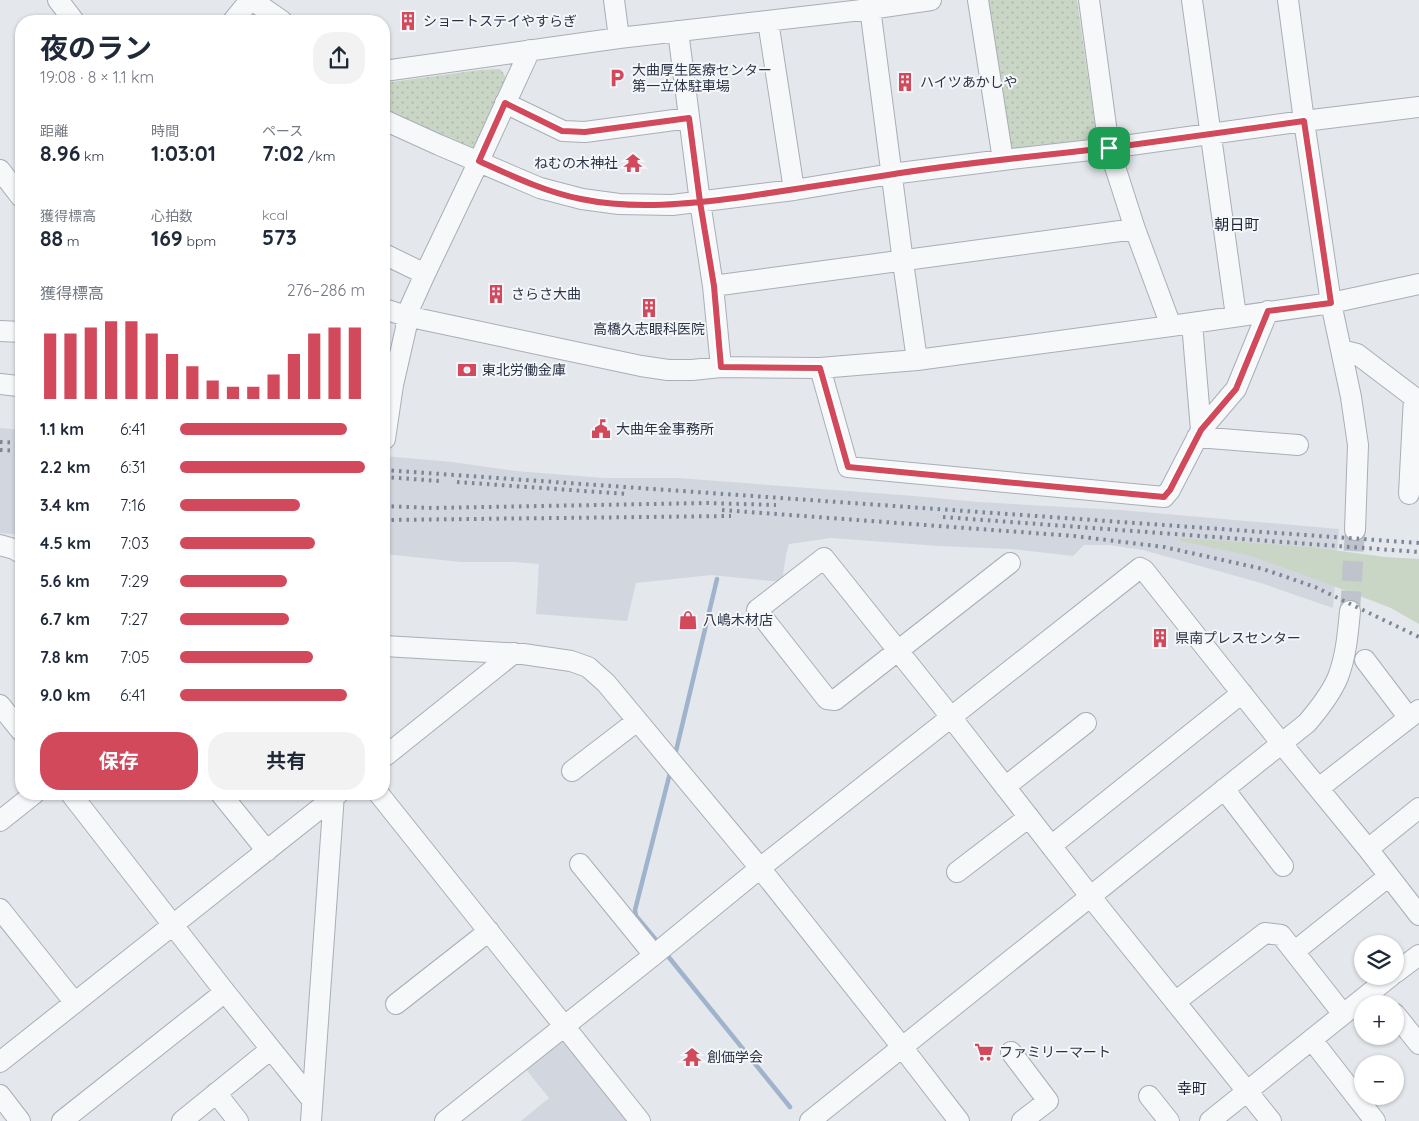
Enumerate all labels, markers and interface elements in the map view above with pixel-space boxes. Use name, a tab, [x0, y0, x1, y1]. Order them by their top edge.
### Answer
building icon: ショートステイやすらぎ	[397, 10, 419, 32]
place label: ショートステイやすらぎ	[423, 12, 577, 30]
text: 夜のラン	[40, 30, 152, 65]
button: share	[313, 32, 365, 84]
place label: 大曲厚生医療センター 第一立体駐車場	[632, 61, 772, 95]
text: 19:08 · 8 × 1.1 km	[40, 67, 154, 87]
parking icon: 大曲厚生医療センター 第一立体駐車場	[606, 67, 628, 89]
building icon: ハイツあかしや	[894, 71, 916, 93]
place label: ハイツあかしや	[920, 73, 1018, 91]
text: 距離	[40, 122, 68, 140]
text: 時間	[151, 122, 179, 140]
text: ペース	[262, 122, 303, 140]
pin	[1088, 127, 1130, 169]
icon: arrive	[1095, 134, 1123, 162]
text: 8.96	[40, 140, 80, 166]
text: 1:03:01	[151, 140, 216, 166]
text: 7:02	[262, 140, 304, 166]
text: km	[80, 147, 104, 165]
text: /km	[304, 147, 336, 165]
temple icon: ねむの木神社	[622, 152, 644, 174]
place label: ねむの木神社	[534, 154, 618, 172]
text: kcal	[262, 206, 288, 224]
text: 獲得標高	[40, 207, 96, 225]
text: 心拍数	[151, 207, 193, 225]
district label: 朝日町	[1214, 215, 1260, 234]
text: 573	[262, 224, 297, 250]
text: 88	[40, 225, 63, 251]
text: 169	[151, 225, 183, 251]
text: m	[63, 232, 80, 250]
text: bpm	[183, 232, 216, 250]
text: 276–286 m	[287, 280, 365, 300]
text: 獲得標高	[40, 283, 104, 303]
building icon: さらさ大曲	[485, 283, 507, 305]
place label: さらさ大曲	[511, 285, 581, 303]
building icon: 高橋久志眼科医院	[638, 297, 660, 319]
place label: 高橋久志眼科医院	[593, 320, 705, 338]
bank icon: 東北労働金庫	[456, 359, 478, 381]
place label: 東北労働金庫	[482, 361, 566, 379]
public building icon: 大曲年金事務所	[590, 418, 612, 440]
text: 1.1 km	[40, 419, 84, 439]
text: 6:41	[120, 419, 146, 439]
place label: 大曲年金事務所	[616, 420, 714, 438]
text: 2.2 km	[40, 457, 91, 477]
text: 6:31	[120, 457, 146, 477]
text: 3.4 km	[40, 495, 90, 515]
text: 7:16	[120, 495, 146, 515]
text: 4.5 km	[40, 533, 91, 553]
text: 7:03	[120, 533, 149, 553]
text: 5.6 km	[40, 571, 90, 591]
text: 7:29	[120, 571, 149, 591]
text: 6.7 km	[40, 609, 90, 629]
text: 7:27	[120, 609, 148, 629]
shop icon: 八嶋木材店	[677, 609, 699, 631]
place label: 八嶋木材店	[703, 611, 773, 629]
building icon: 県南プレスセンター	[1149, 627, 1171, 649]
place label: 県南プレスセンター	[1175, 629, 1301, 647]
text: 7.8 km	[40, 647, 89, 667]
text: 7:05	[120, 647, 149, 667]
text: 9.0 km	[40, 685, 91, 705]
text: 6:41	[120, 685, 146, 705]
button: 保存	[40, 732, 198, 790]
button: 共有	[208, 732, 365, 790]
map controls	[1354, 935, 1404, 1105]
button: layers	[1354, 935, 1404, 985]
button: +	[1354, 995, 1404, 1045]
supermarket icon: ファミリーマート	[973, 1041, 995, 1063]
place label: ファミリーマート	[999, 1043, 1111, 1061]
temple icon: 創価学会	[681, 1046, 703, 1068]
place label: 創価学会	[707, 1048, 763, 1066]
button: −	[1354, 1055, 1404, 1105]
district label: 幸町	[1177, 1079, 1207, 1098]

